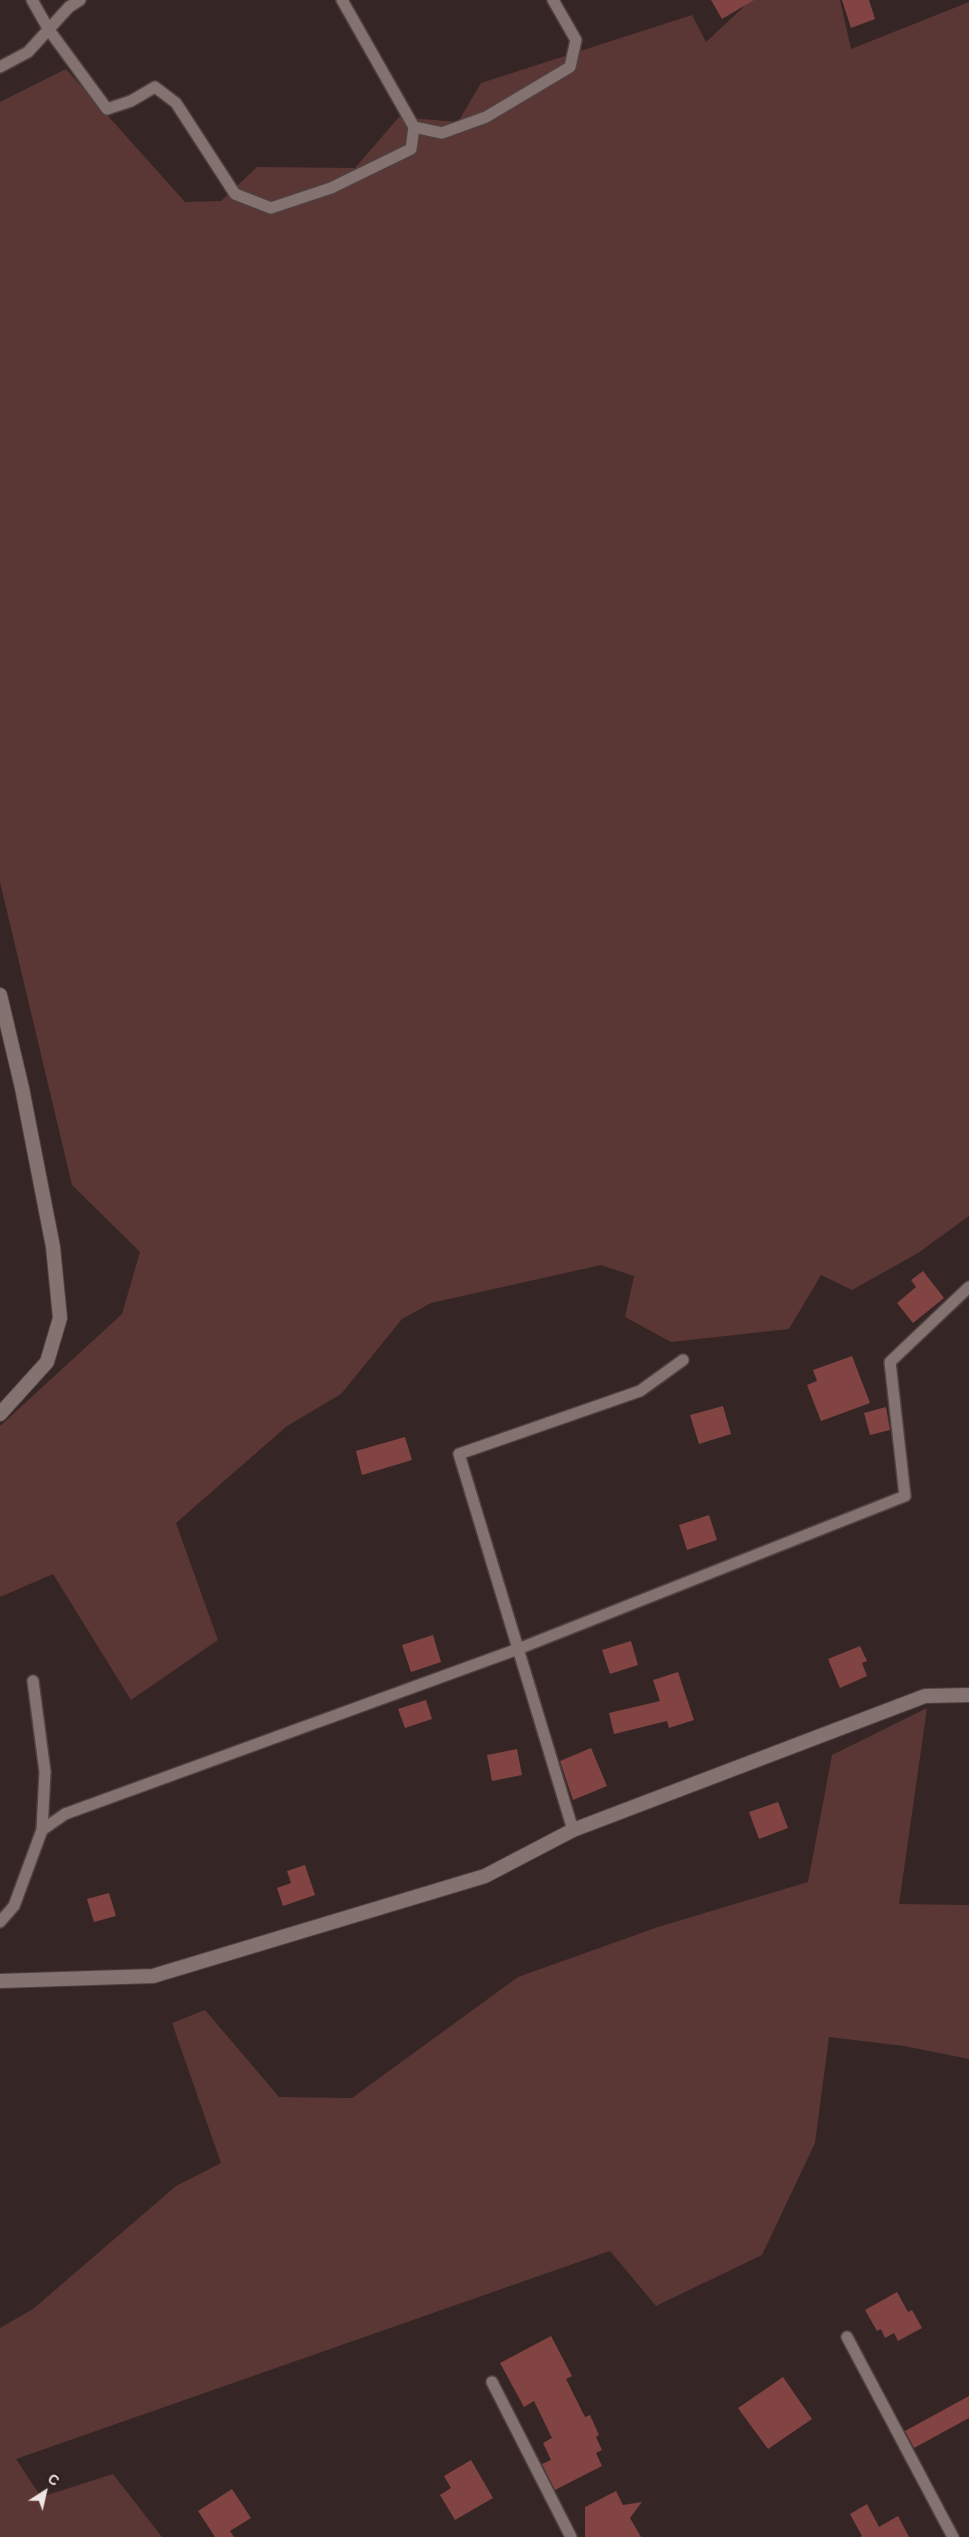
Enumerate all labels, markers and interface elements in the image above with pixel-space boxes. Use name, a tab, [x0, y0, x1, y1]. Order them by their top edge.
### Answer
north arrow	[20, 2467, 70, 2517]
text: С	[45, 2470, 62, 2489]

